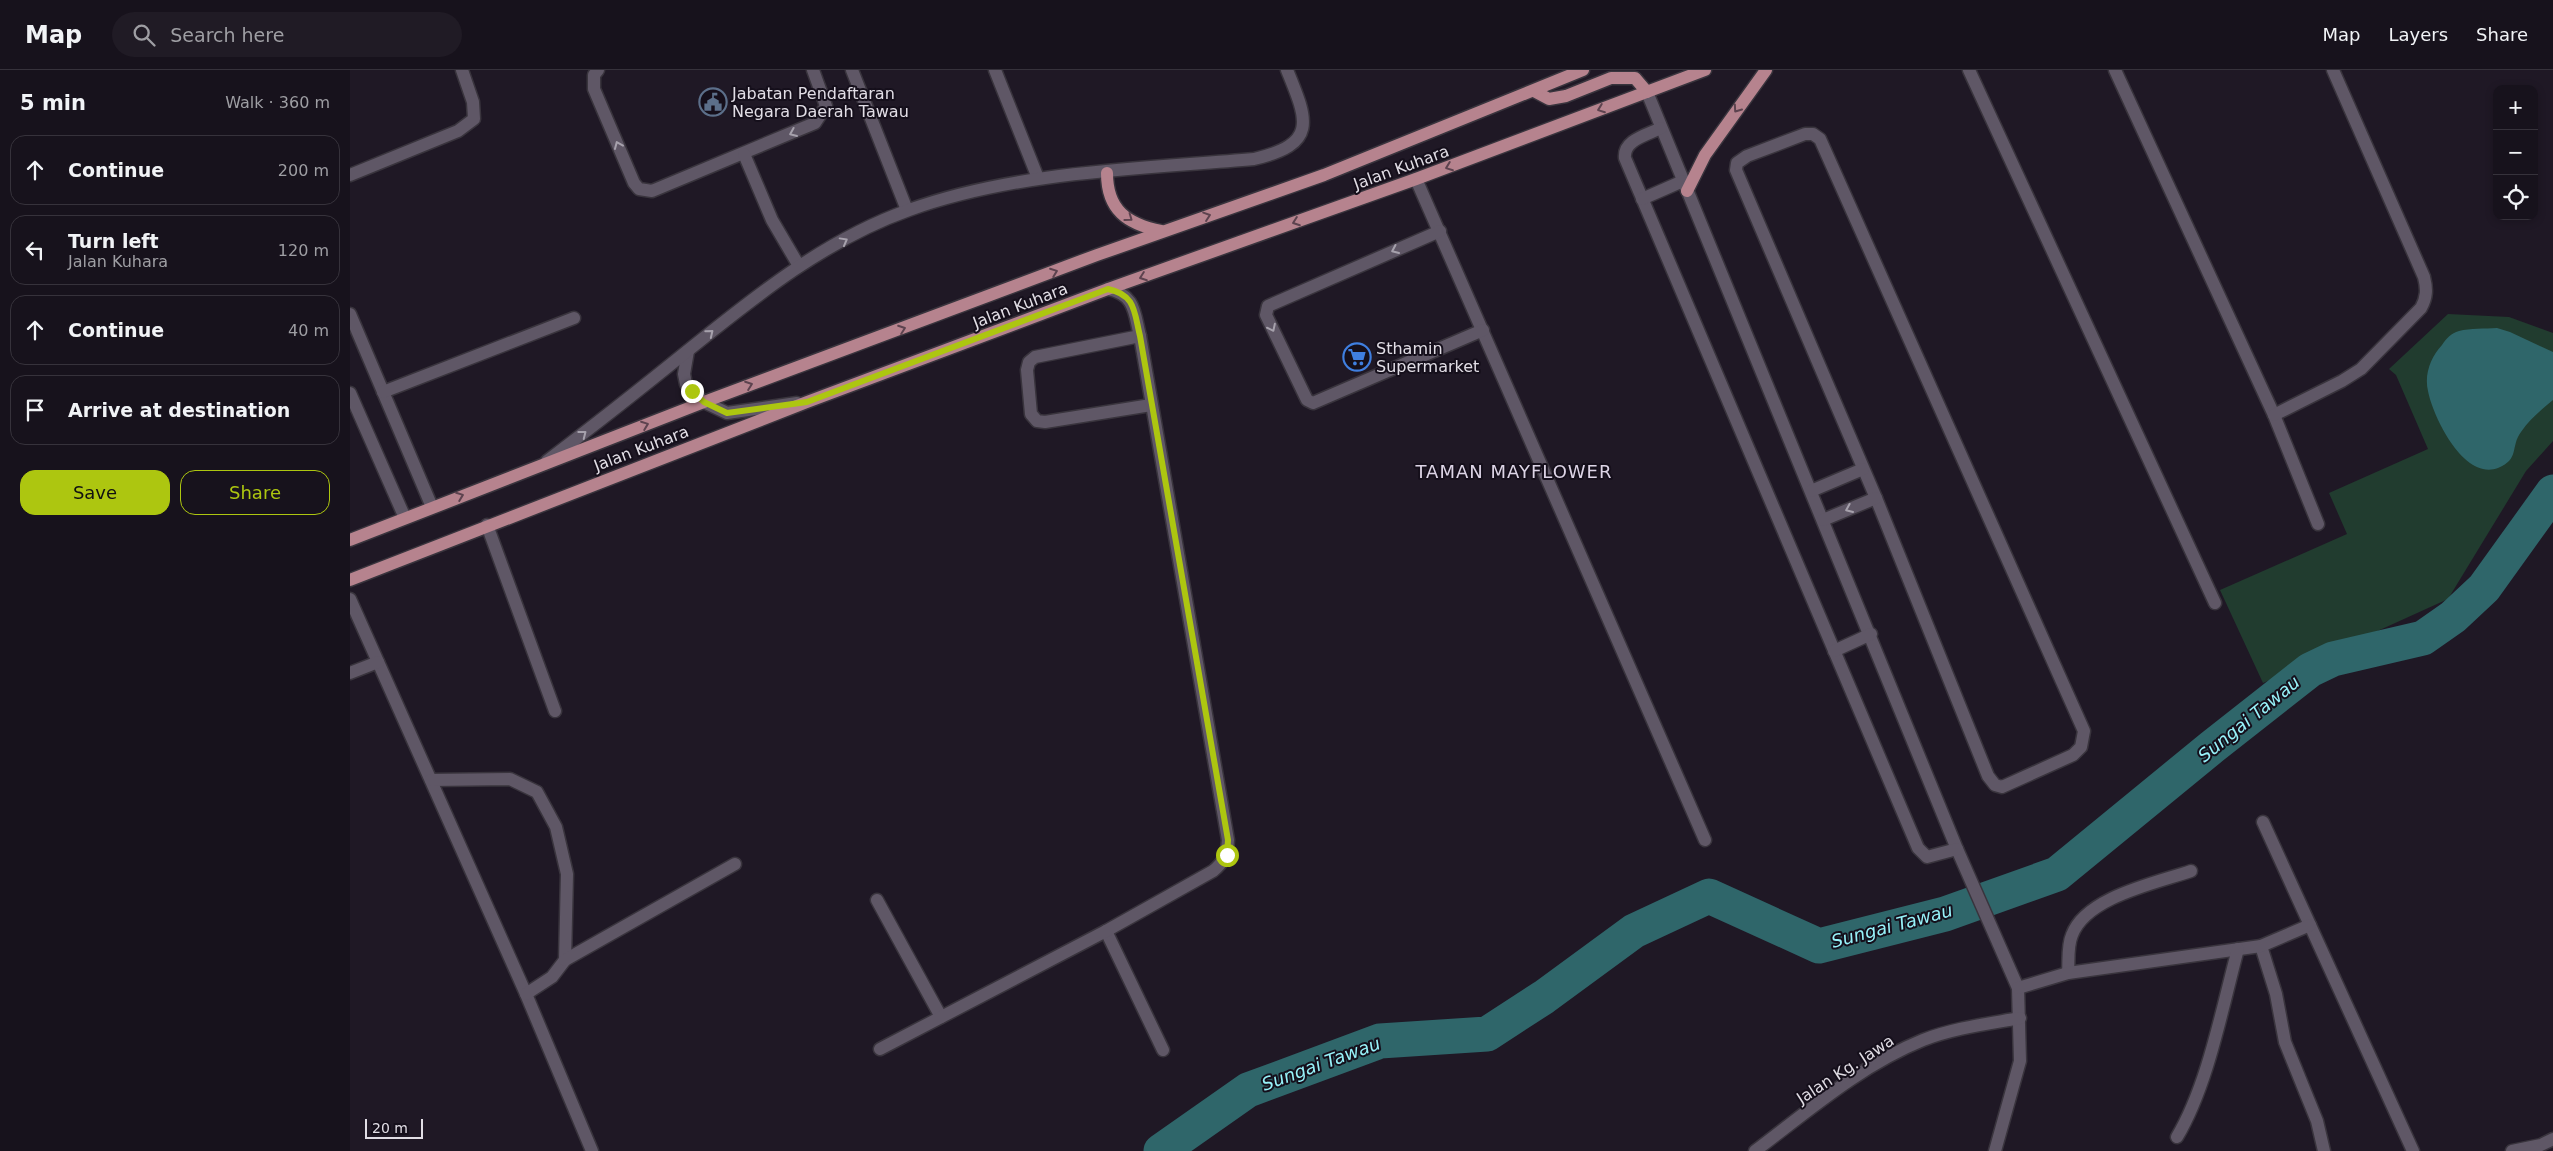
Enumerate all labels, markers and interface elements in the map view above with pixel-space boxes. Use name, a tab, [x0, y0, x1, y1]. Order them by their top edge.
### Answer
search box	[112, 12, 462, 57]
text: Map	[25, 21, 82, 49]
icon: search	[130, 21, 158, 49]
text: Search here	[170, 24, 284, 46]
text: Map	[2322, 24, 2360, 45]
text: Layers	[2388, 24, 2448, 45]
text: Share	[2476, 24, 2528, 45]
place label: Jabatan Pendaftaran Negara Daerah Tawau	[731, 84, 909, 121]
map controls	[2493, 85, 2538, 220]
button: +	[2493, 85, 2538, 130]
public building icon: Jabatan Pendaftaran Negara Daerah Tawau	[698, 87, 728, 117]
text: 5 min	[20, 91, 86, 115]
text: Walk · 360 m	[225, 93, 330, 112]
one-way arrow	[1597, 103, 1606, 113]
one-way arrow	[1734, 103, 1743, 113]
one-way arrow	[789, 127, 798, 138]
button: −	[2493, 130, 2538, 175]
street label: Jalan Kuhara	[1350, 141, 1451, 194]
one-way arrow	[614, 142, 624, 150]
icon: ahead	[21, 156, 49, 184]
text: Continue	[68, 159, 164, 181]
text: 200 m	[278, 161, 329, 180]
one-way arrow	[1445, 161, 1454, 171]
button: locate	[2493, 175, 2538, 220]
one-way arrow	[1123, 212, 1133, 221]
one-way arrow	[1202, 212, 1210, 222]
one-way arrow	[1292, 216, 1301, 226]
text: Turn left	[68, 230, 159, 252]
icon: left	[21, 236, 49, 264]
one-way arrow	[838, 237, 847, 247]
text: 120 m	[278, 241, 329, 260]
one-way arrow	[1391, 244, 1400, 255]
text: Jalan Kuhara	[68, 252, 168, 271]
one-way arrow	[1049, 268, 1058, 278]
one-way arrow	[1139, 271, 1148, 281]
street label: Jalan Kuhara	[969, 279, 1070, 333]
icon: ahead	[21, 316, 49, 344]
text: Continue	[68, 319, 164, 341]
text: 40 m	[288, 321, 329, 340]
one-way arrow	[1266, 323, 1277, 332]
one-way arrow	[897, 325, 906, 335]
one-way arrow	[704, 330, 713, 338]
place label: Sthamin Supermarket	[1376, 339, 1479, 376]
supermarket icon: Sthamin Supermarket	[1342, 342, 1372, 372]
route end	[681, 380, 704, 403]
one-way arrow	[745, 381, 753, 391]
icon: arrive	[21, 396, 49, 424]
text: Arrive at destination	[68, 399, 290, 421]
one-way arrow	[640, 421, 648, 431]
street label: Jalan Kuhara	[590, 422, 691, 476]
one-way arrow	[577, 431, 586, 439]
district label: TAMAN MAYFLOWER	[1415, 461, 1612, 482]
button: Save	[20, 470, 170, 515]
button: Share	[180, 470, 330, 515]
one-way arrow	[456, 492, 464, 502]
one-way arrow	[1845, 503, 1854, 513]
water label: Sungai Tawau	[2194, 671, 2304, 766]
route start	[1216, 844, 1239, 867]
water label: Sungai Tawau	[1829, 899, 1955, 952]
street label: Jalan Kg. Jawa	[1792, 1031, 1898, 1108]
water label: Sungai Tawau	[1259, 1032, 1383, 1095]
scale bar	[365, 1116, 422, 1139]
text: 20 m	[372, 1120, 408, 1136]

